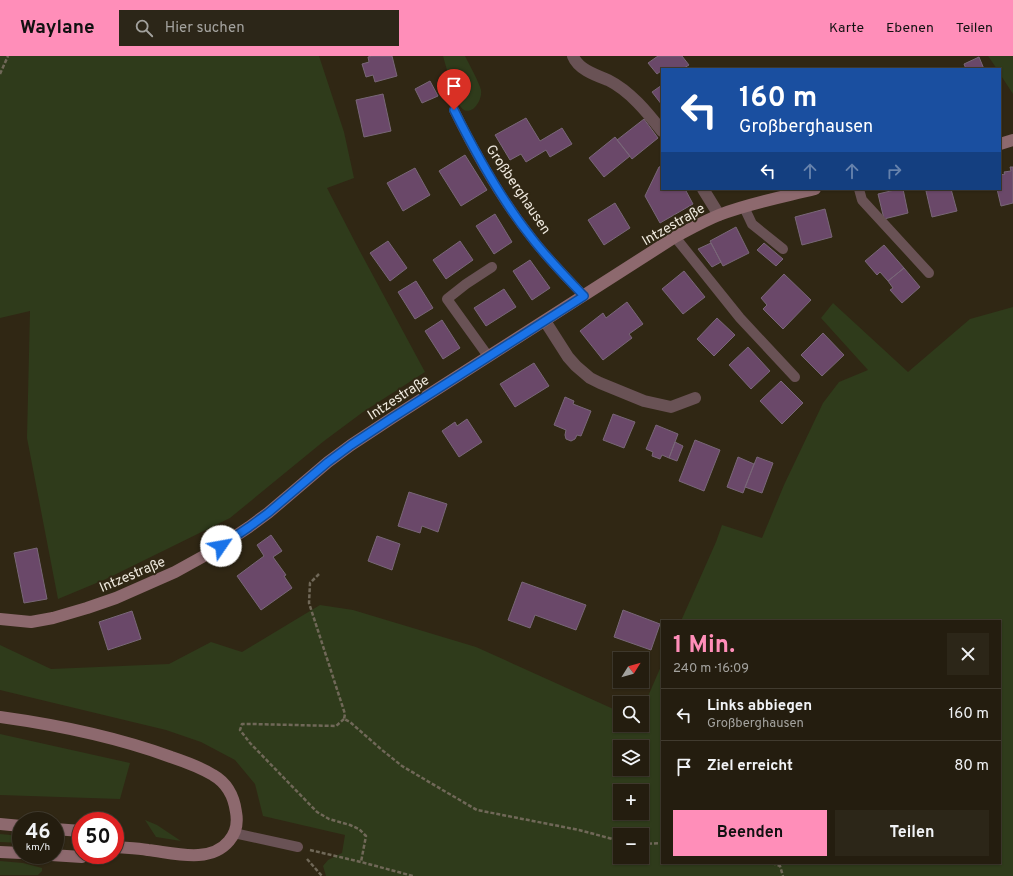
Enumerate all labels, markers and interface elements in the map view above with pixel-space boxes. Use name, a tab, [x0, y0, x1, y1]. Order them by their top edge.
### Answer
search box	[119, 10, 399, 46]
text: Waylane	[20, 16, 95, 40]
icon: search	[133, 17, 155, 39]
text: Hier suchen	[165, 19, 245, 38]
text: Karte	[829, 20, 864, 37]
text: Ebenen	[886, 20, 934, 37]
text: Teilen	[956, 20, 993, 37]
pin	[437, 69, 471, 110]
icon: arrive	[443, 75, 465, 97]
text: 160 m	[739, 81, 817, 117]
icon: left	[673, 84, 725, 136]
text: Großberghausen	[739, 116, 873, 139]
street label: Großberghausen	[482, 142, 554, 238]
icon: left	[757, 160, 779, 182]
icon: ahead	[799, 160, 821, 182]
icon: ahead	[841, 160, 863, 182]
icon: right	[883, 160, 905, 182]
street label: Intzestraße	[639, 200, 708, 250]
street label: Intzestraße	[365, 372, 433, 424]
position arrow	[200, 525, 242, 567]
street label: Intzestraße	[97, 554, 168, 597]
text: 1 Min.	[673, 631, 735, 661]
button: close	[947, 633, 989, 675]
north arrow	[613, 652, 649, 688]
map controls	[613, 652, 649, 864]
text: 240 m · 16:09	[673, 661, 749, 677]
button: search	[613, 696, 649, 732]
text: Links abbiegen	[707, 697, 812, 716]
icon: left	[673, 704, 695, 726]
text: 160 m	[949, 705, 989, 724]
text: Großberghausen	[707, 716, 804, 732]
button: layers	[613, 740, 649, 776]
icon: arrive	[673, 756, 695, 778]
text: Ziel erreicht	[707, 757, 793, 776]
text: 80 m	[954, 757, 989, 776]
button: +	[613, 784, 649, 820]
button: Beenden	[673, 810, 827, 856]
button: Teilen	[835, 810, 989, 856]
speed limit sign: 50	[72, 812, 124, 864]
text: 46	[25, 820, 51, 846]
button: −	[613, 828, 649, 864]
text: km/h	[26, 841, 50, 854]

